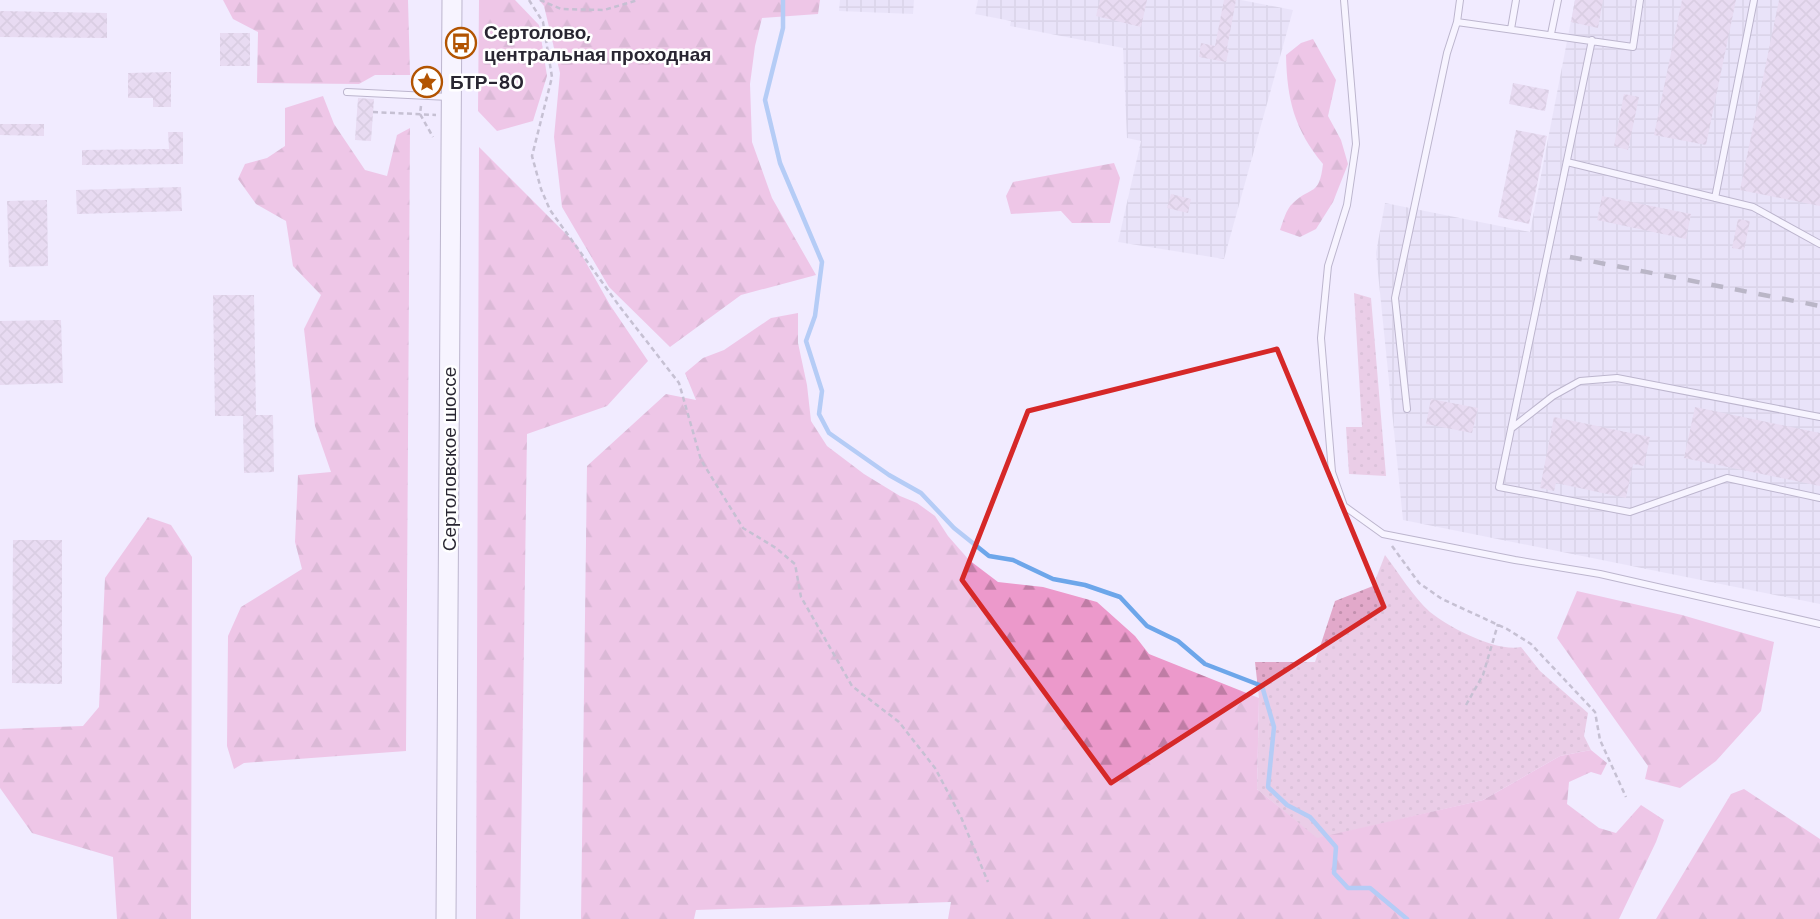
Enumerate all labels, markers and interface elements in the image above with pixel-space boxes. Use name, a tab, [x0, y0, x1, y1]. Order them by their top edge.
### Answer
place label: Сертолово, центральная проходная	[484, 20, 711, 67]
bus stop icon: Сертолово, центральная проходная	[444, 26, 478, 60]
place icon: БТР-80	[410, 65, 444, 99]
place label: БТР-80	[450, 70, 524, 95]
street label: Сертоловское шоссе	[437, 367, 462, 551]

